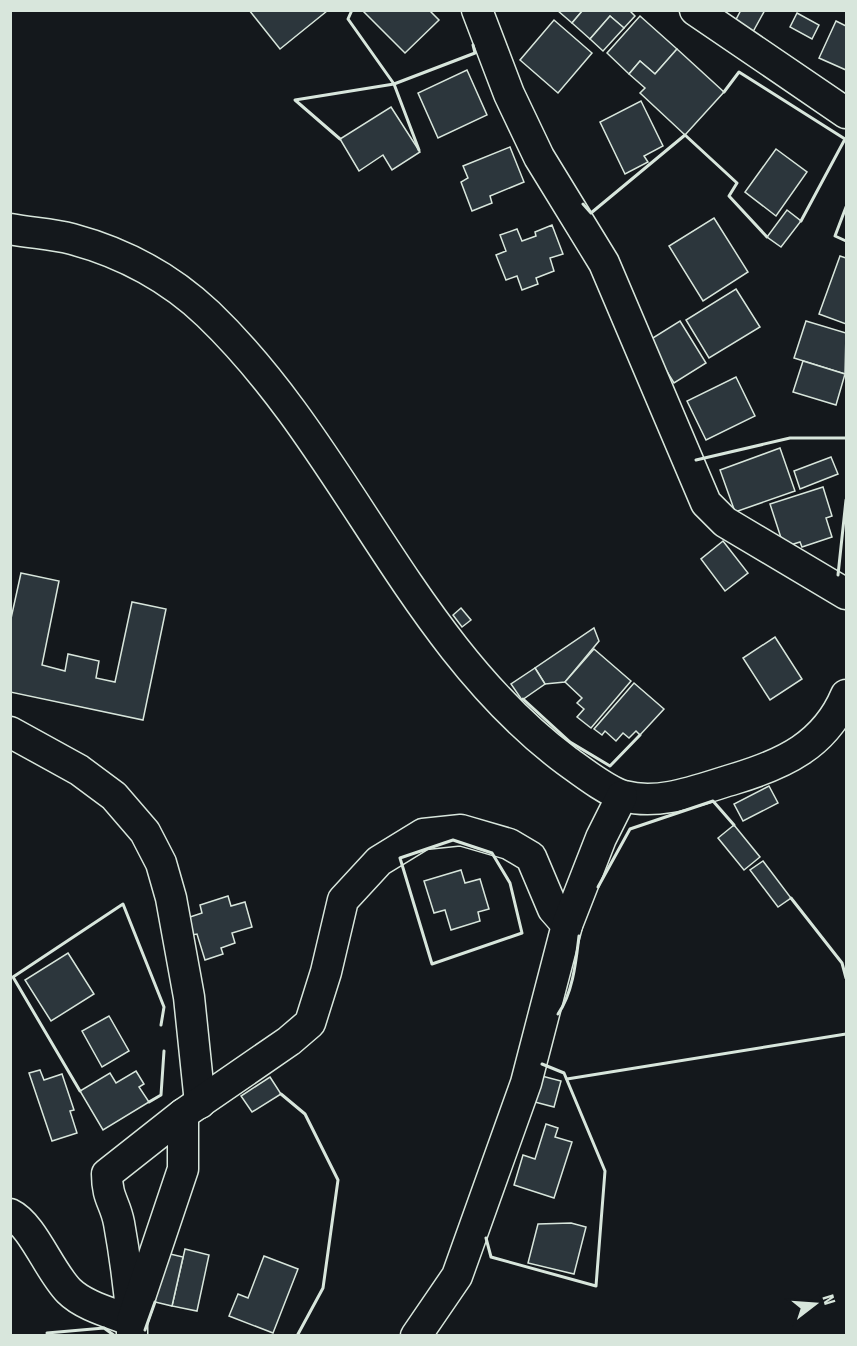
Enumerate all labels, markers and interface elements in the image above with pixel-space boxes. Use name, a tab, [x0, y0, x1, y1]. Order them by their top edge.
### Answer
north arrow	[785, 1274, 845, 1334]
text: N	[818, 1292, 839, 1307]

